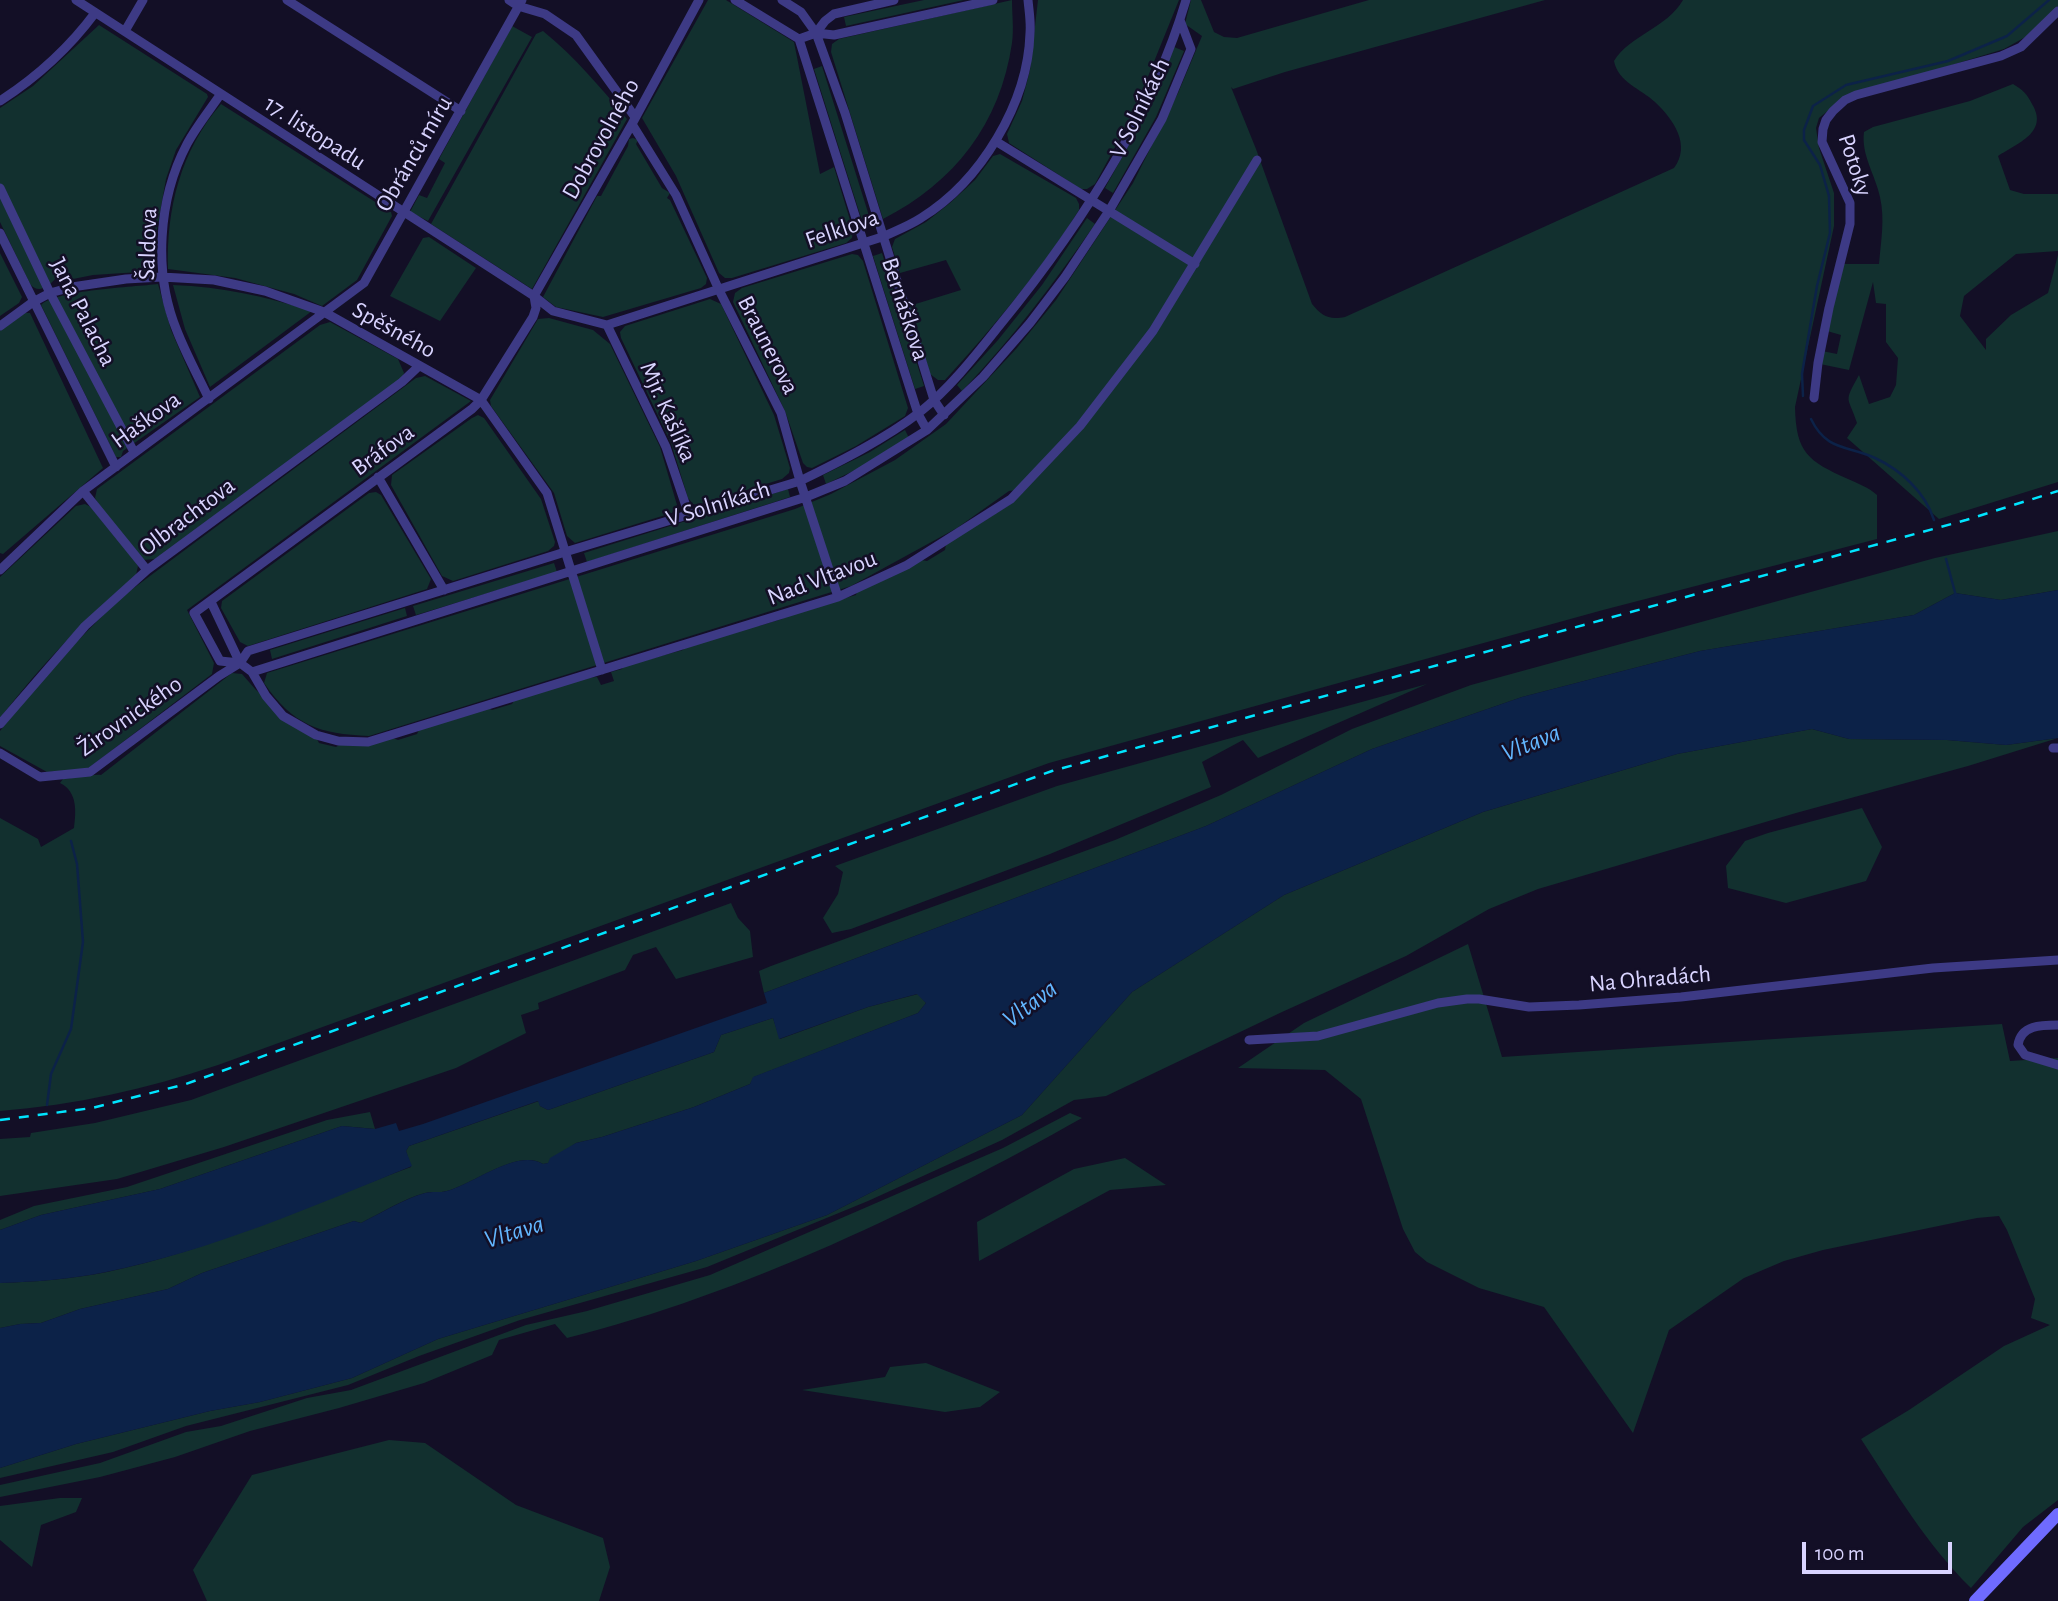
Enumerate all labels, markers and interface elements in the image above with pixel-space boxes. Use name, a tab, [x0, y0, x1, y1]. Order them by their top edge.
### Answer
street label: V Solníkách	[1103, 53, 1177, 163]
street label: Dobrovolného	[556, 74, 646, 204]
street label: 17. listopadu	[259, 89, 371, 177]
street label: Obránců míru	[369, 91, 459, 217]
street label: Potoky	[1831, 130, 1879, 200]
street label: Felklova	[802, 203, 882, 255]
street label: Šaldova	[132, 207, 164, 281]
street label: Jana Palacha	[43, 253, 123, 371]
street label: Bernáškova	[875, 254, 935, 364]
street label: Braunerova	[731, 291, 805, 399]
street label: Spěšného	[347, 295, 441, 365]
street label: Mjr. Kašlíka	[633, 357, 703, 467]
street label: Haškova	[106, 385, 186, 455]
street label: Bráfova	[346, 418, 420, 482]
street label: Olbrachtova	[133, 471, 241, 563]
street label: V Solníkách	[662, 475, 774, 533]
street label: Nad Vltavou	[763, 544, 881, 612]
street label: Žirovnického	[72, 669, 188, 763]
water label: Vltava	[1497, 717, 1565, 769]
street label: Na Ohradách	[1588, 959, 1712, 999]
water label: Vltava	[996, 973, 1064, 1035]
water label: Vltava	[480, 1208, 548, 1256]
scale bar	[1806, 1528, 1956, 1572]
text: 100 m	[1815, 1543, 1865, 1564]

